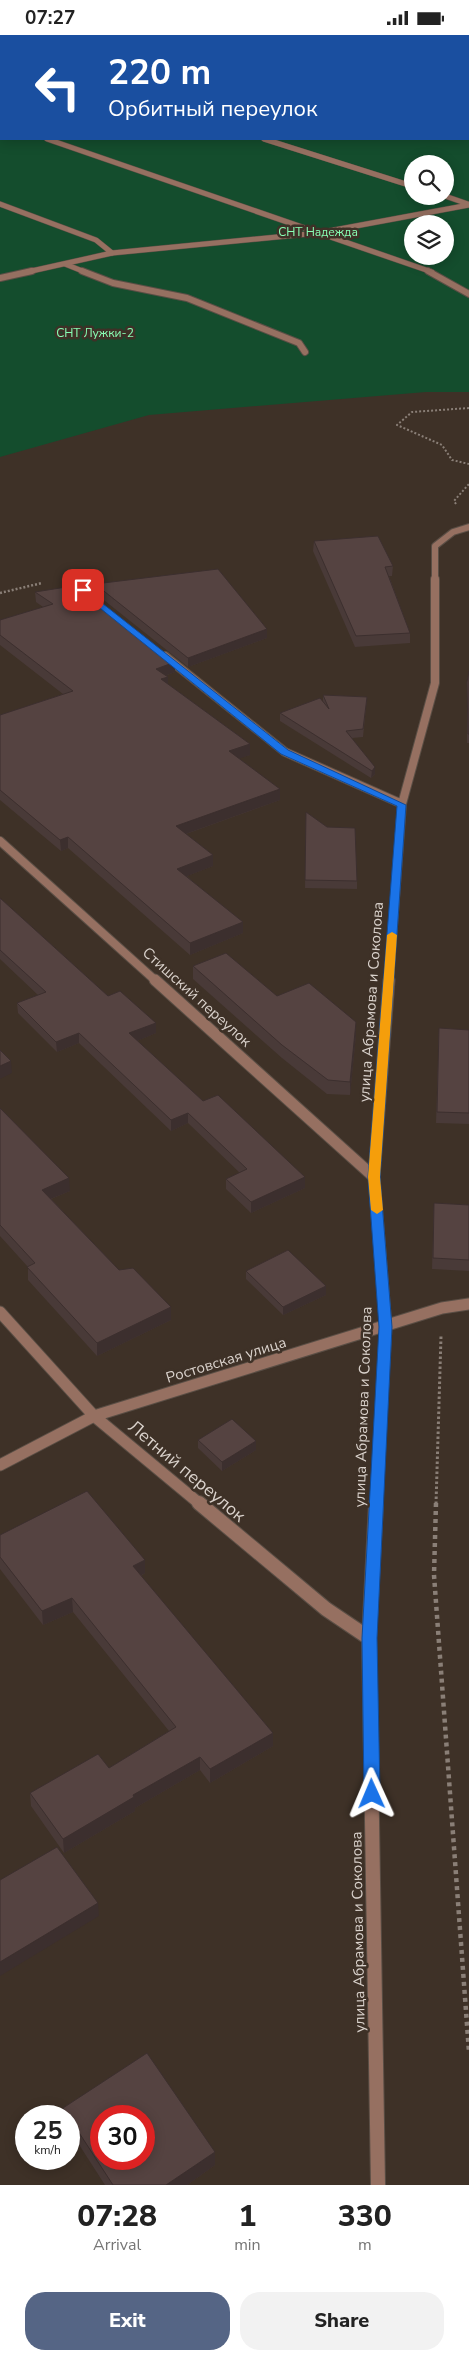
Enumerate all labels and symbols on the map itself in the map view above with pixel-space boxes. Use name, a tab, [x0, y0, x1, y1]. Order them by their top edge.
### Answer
park label: СНТ Надежда	[278, 224, 358, 240]
park label: СНТ Лужки-2	[56, 325, 134, 341]
pin	[62, 569, 104, 611]
street label: улица Абрамова и Соколова	[354, 901, 388, 1103]
street label: Стишский переулок	[138, 943, 256, 1051]
street label: улица Абрамова и Соколова	[349, 1306, 377, 1508]
street label: Ростовская улица	[163, 1332, 289, 1388]
street label: Летний переулок	[123, 1415, 251, 1528]
position arrow	[345, 1767, 397, 1819]
street label: улица Абрамова и Соколова	[346, 1831, 370, 2033]
speed limit sign: 30	[90, 2105, 155, 2170]

